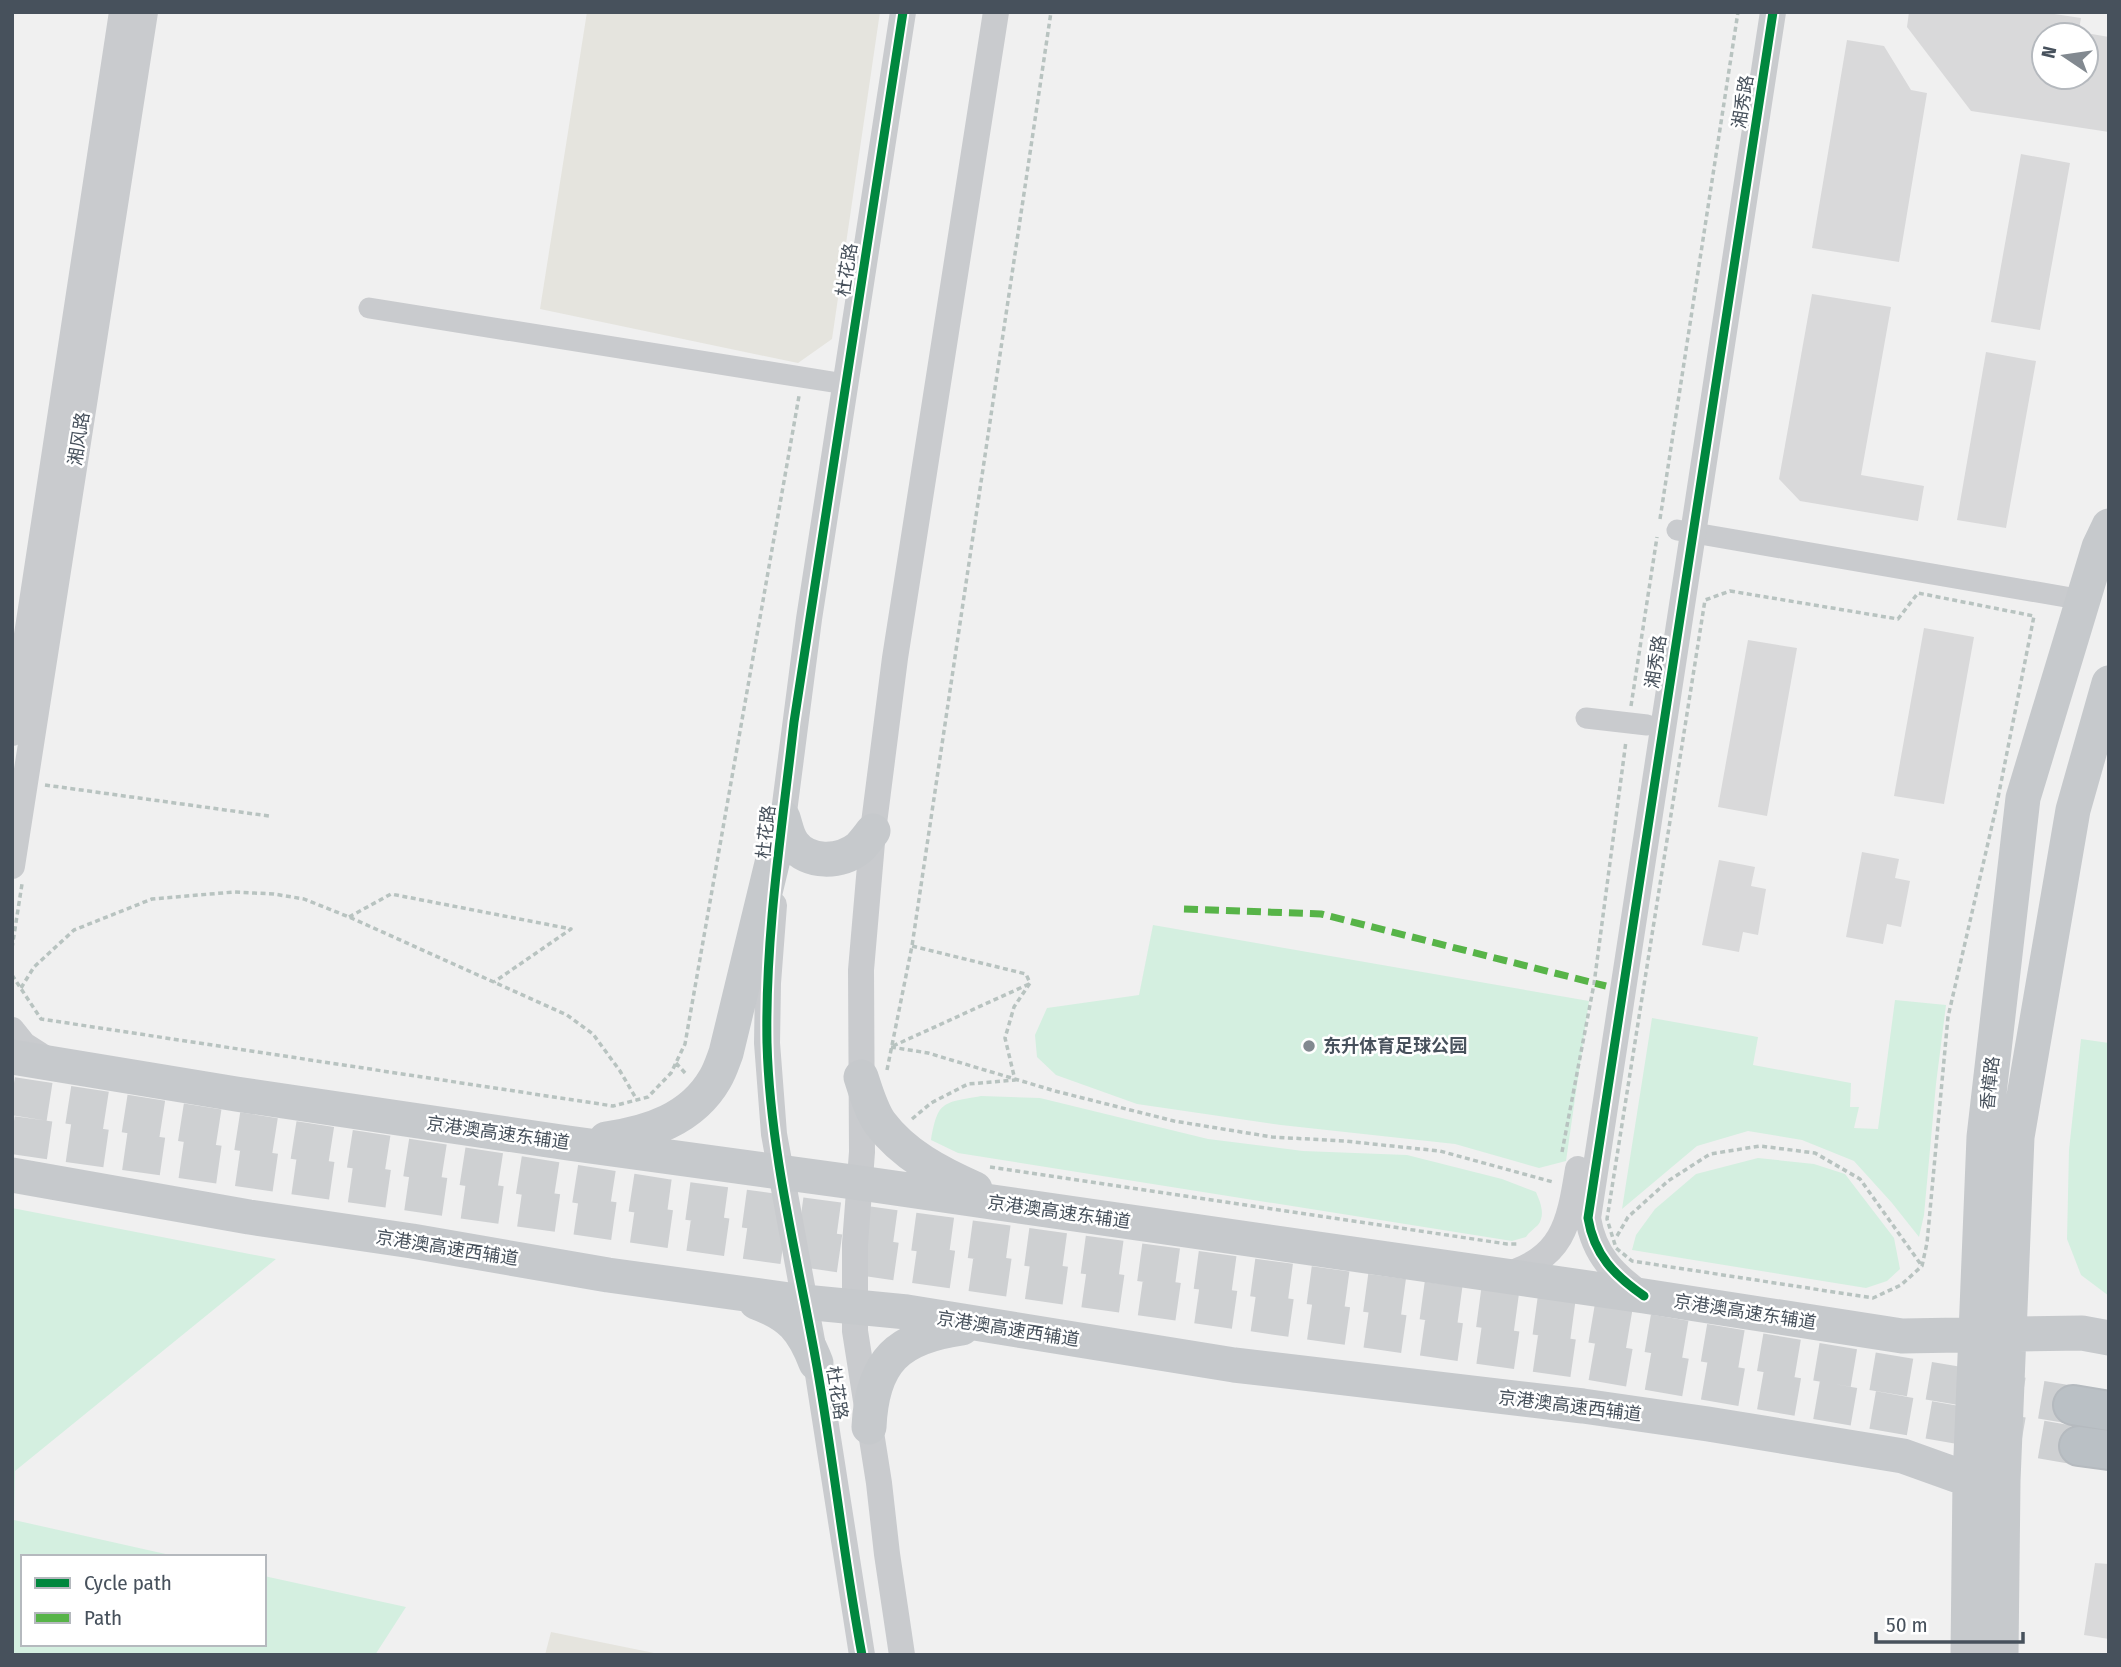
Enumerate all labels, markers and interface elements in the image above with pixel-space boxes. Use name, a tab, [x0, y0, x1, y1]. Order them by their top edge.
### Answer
north arrow	[2030, 21, 2100, 91]
text: N	[2036, 44, 2061, 60]
street label: 湘秀路	[1728, 74, 1758, 130]
street label: 杜花路	[832, 242, 862, 298]
street label: 湘风路	[64, 411, 94, 467]
street label: 湘秀路	[1641, 634, 1671, 690]
street label: 杜花路	[752, 804, 780, 860]
place label: 东升体育足球公园	[1323, 1035, 1467, 1057]
marker: 东升体育足球公园	[1301, 1038, 1317, 1054]
street label: 香樟路	[1976, 1055, 2004, 1111]
street label: 京港澳高速东辅道	[425, 1112, 571, 1154]
street label: 京港澳高速东辅道	[986, 1191, 1132, 1233]
street label: 京港澳高速西辅道	[374, 1226, 520, 1270]
street label: 京港澳高速东辅道	[1672, 1290, 1818, 1334]
street label: 京港澳高速西辅道	[935, 1307, 1081, 1351]
street label: 杜花路	[822, 1365, 852, 1421]
street label: 京港澳高速西辅道	[1497, 1386, 1643, 1426]
legend	[21, 1555, 266, 1646]
text: Cycle path	[84, 1570, 172, 1596]
scale bar	[1876, 1600, 2023, 1644]
text: Path	[84, 1605, 122, 1631]
text: 50 m	[1886, 1612, 1928, 1638]

